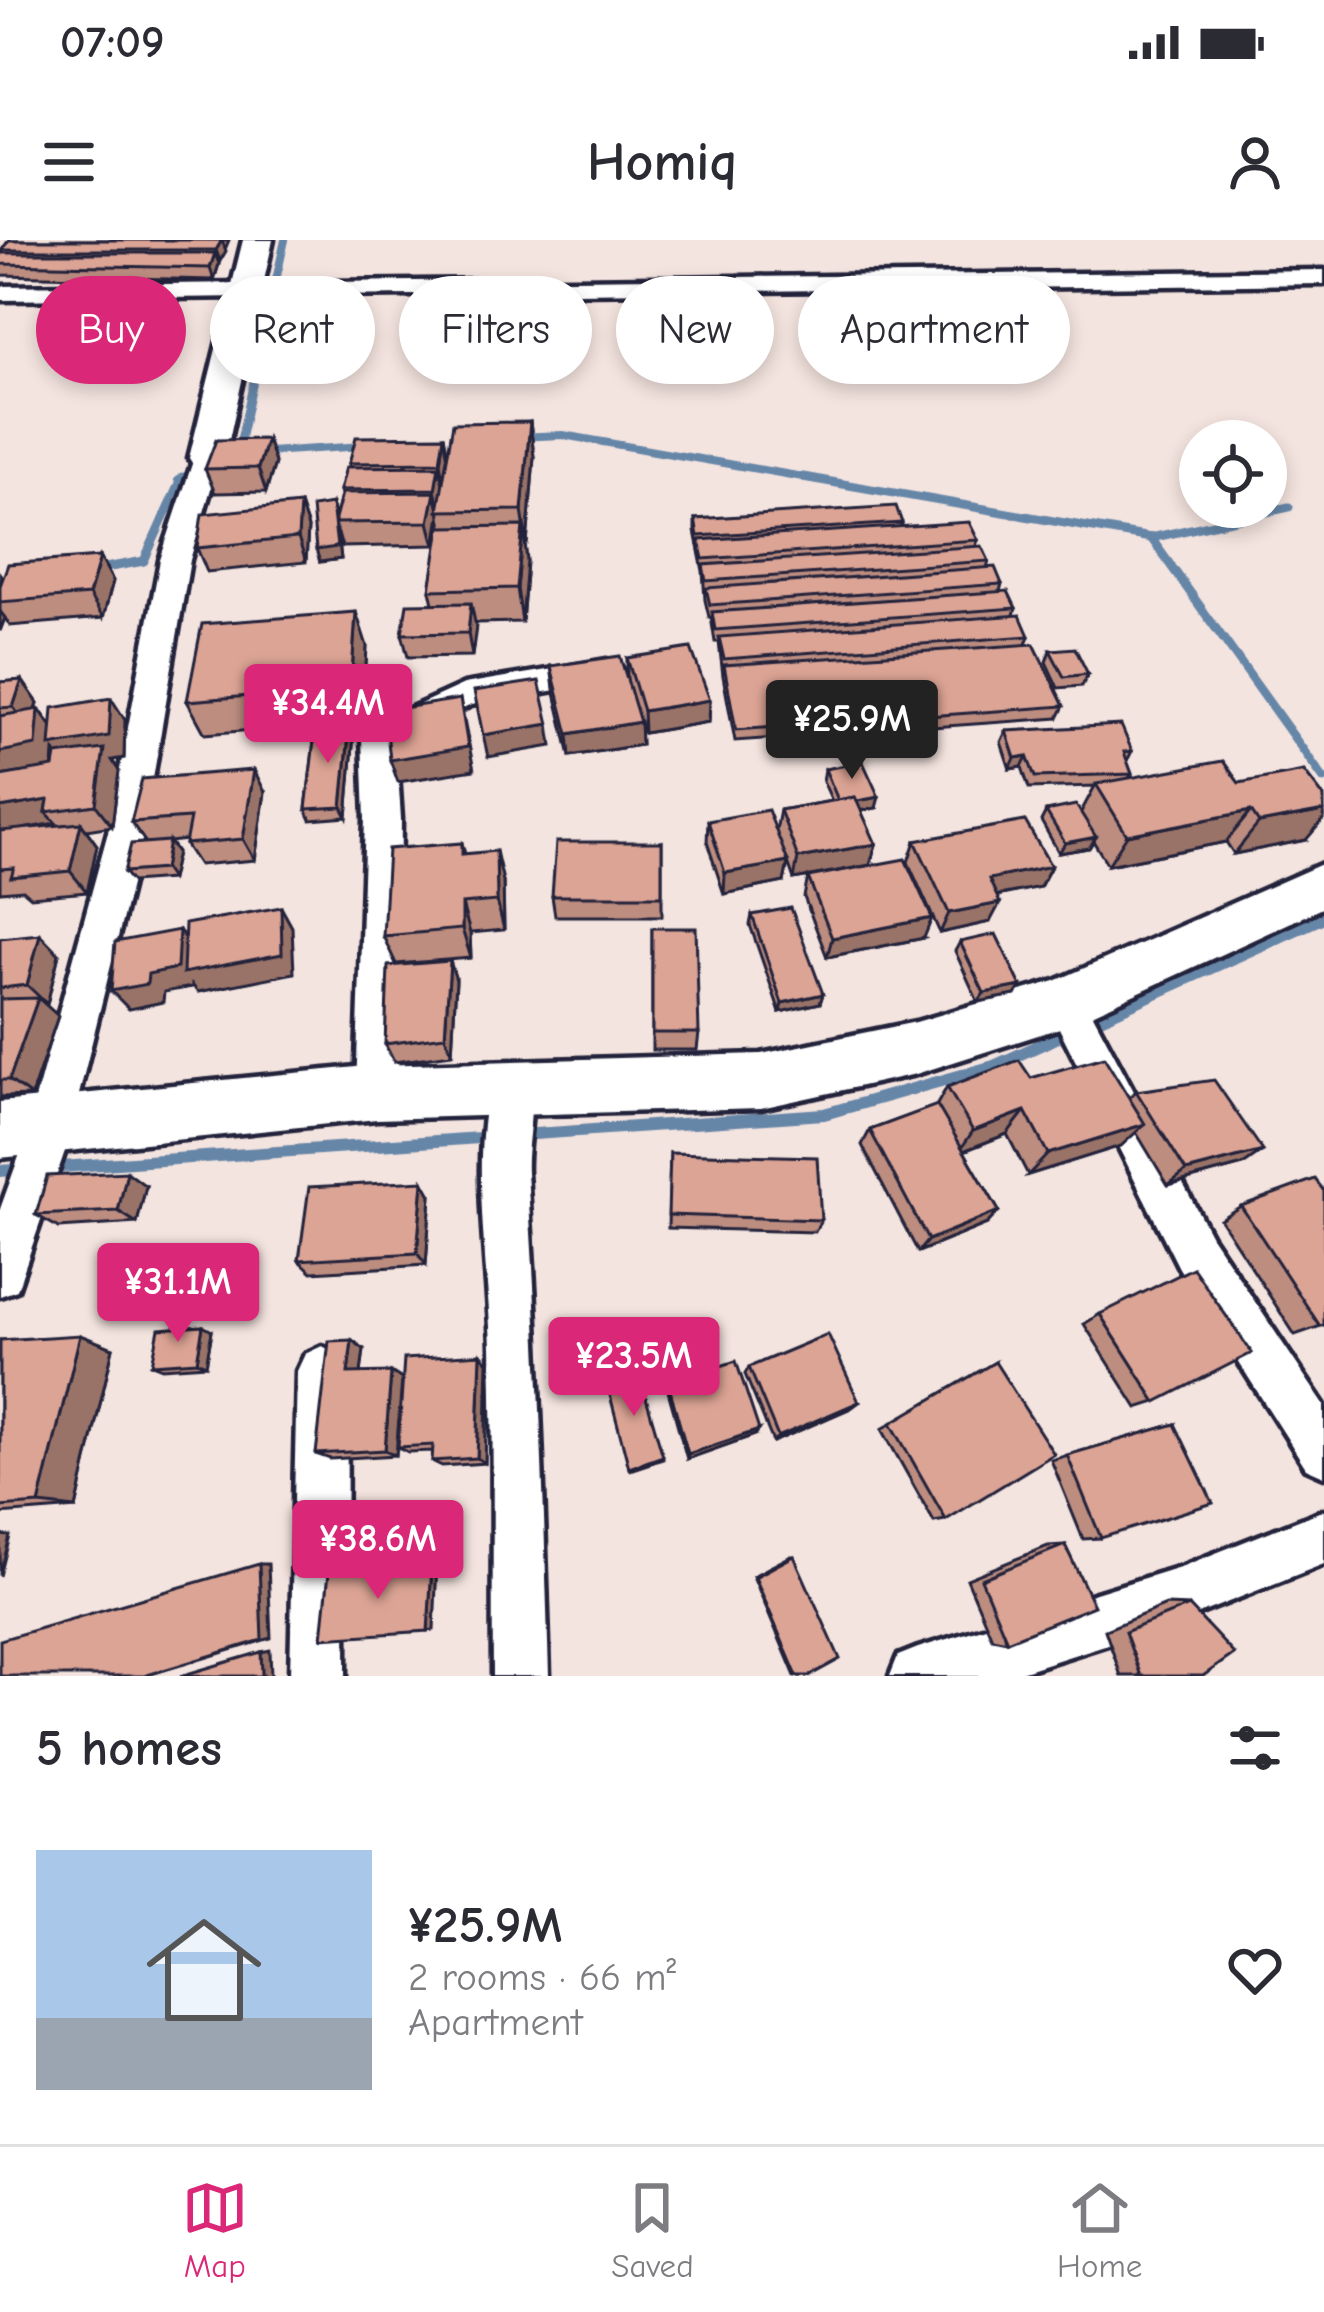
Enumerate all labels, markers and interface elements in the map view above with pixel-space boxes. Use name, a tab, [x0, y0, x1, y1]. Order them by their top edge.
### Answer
text: 07:09	[60, 16, 165, 68]
icon: menu	[36, 129, 102, 195]
icon: person	[1222, 129, 1288, 195]
text: Homiq	[587, 131, 737, 194]
chip: Buy	[36, 276, 186, 384]
chip: Rent	[210, 276, 375, 384]
chip: Filters	[399, 276, 592, 384]
chip: New	[616, 276, 774, 384]
chip: Apartment	[798, 276, 1070, 384]
map controls	[1179, 420, 1287, 528]
button: locate	[1179, 420, 1287, 528]
pin: ¥34.4M	[230, 664, 426, 766]
text: ¥34.4M	[271, 680, 385, 725]
pin: ¥25.9M	[754, 680, 950, 782]
text: ¥25.9M	[793, 696, 911, 741]
pin: ¥31.1M	[80, 1243, 276, 1345]
text: ¥31.1M	[124, 1259, 232, 1304]
pin: ¥23.5M	[536, 1317, 732, 1419]
text: ¥23.5M	[575, 1333, 693, 1378]
pin: ¥38.6M	[280, 1500, 476, 1602]
text: ¥38.6M	[319, 1516, 437, 1561]
icon: filters	[1222, 1715, 1288, 1781]
text: 5 homes	[36, 1719, 222, 1778]
text: ¥25.9M	[408, 1896, 563, 1955]
icon: home	[132, 1898, 276, 2042]
icon: heart	[1222, 1937, 1288, 2003]
text: 2 rooms · 66 m²	[408, 1955, 676, 2000]
text: Apartment	[408, 2000, 583, 2045]
tab: Map	[182, 2175, 248, 2285]
tab: Saved	[611, 2175, 694, 2285]
tab: Home	[1057, 2175, 1142, 2285]

